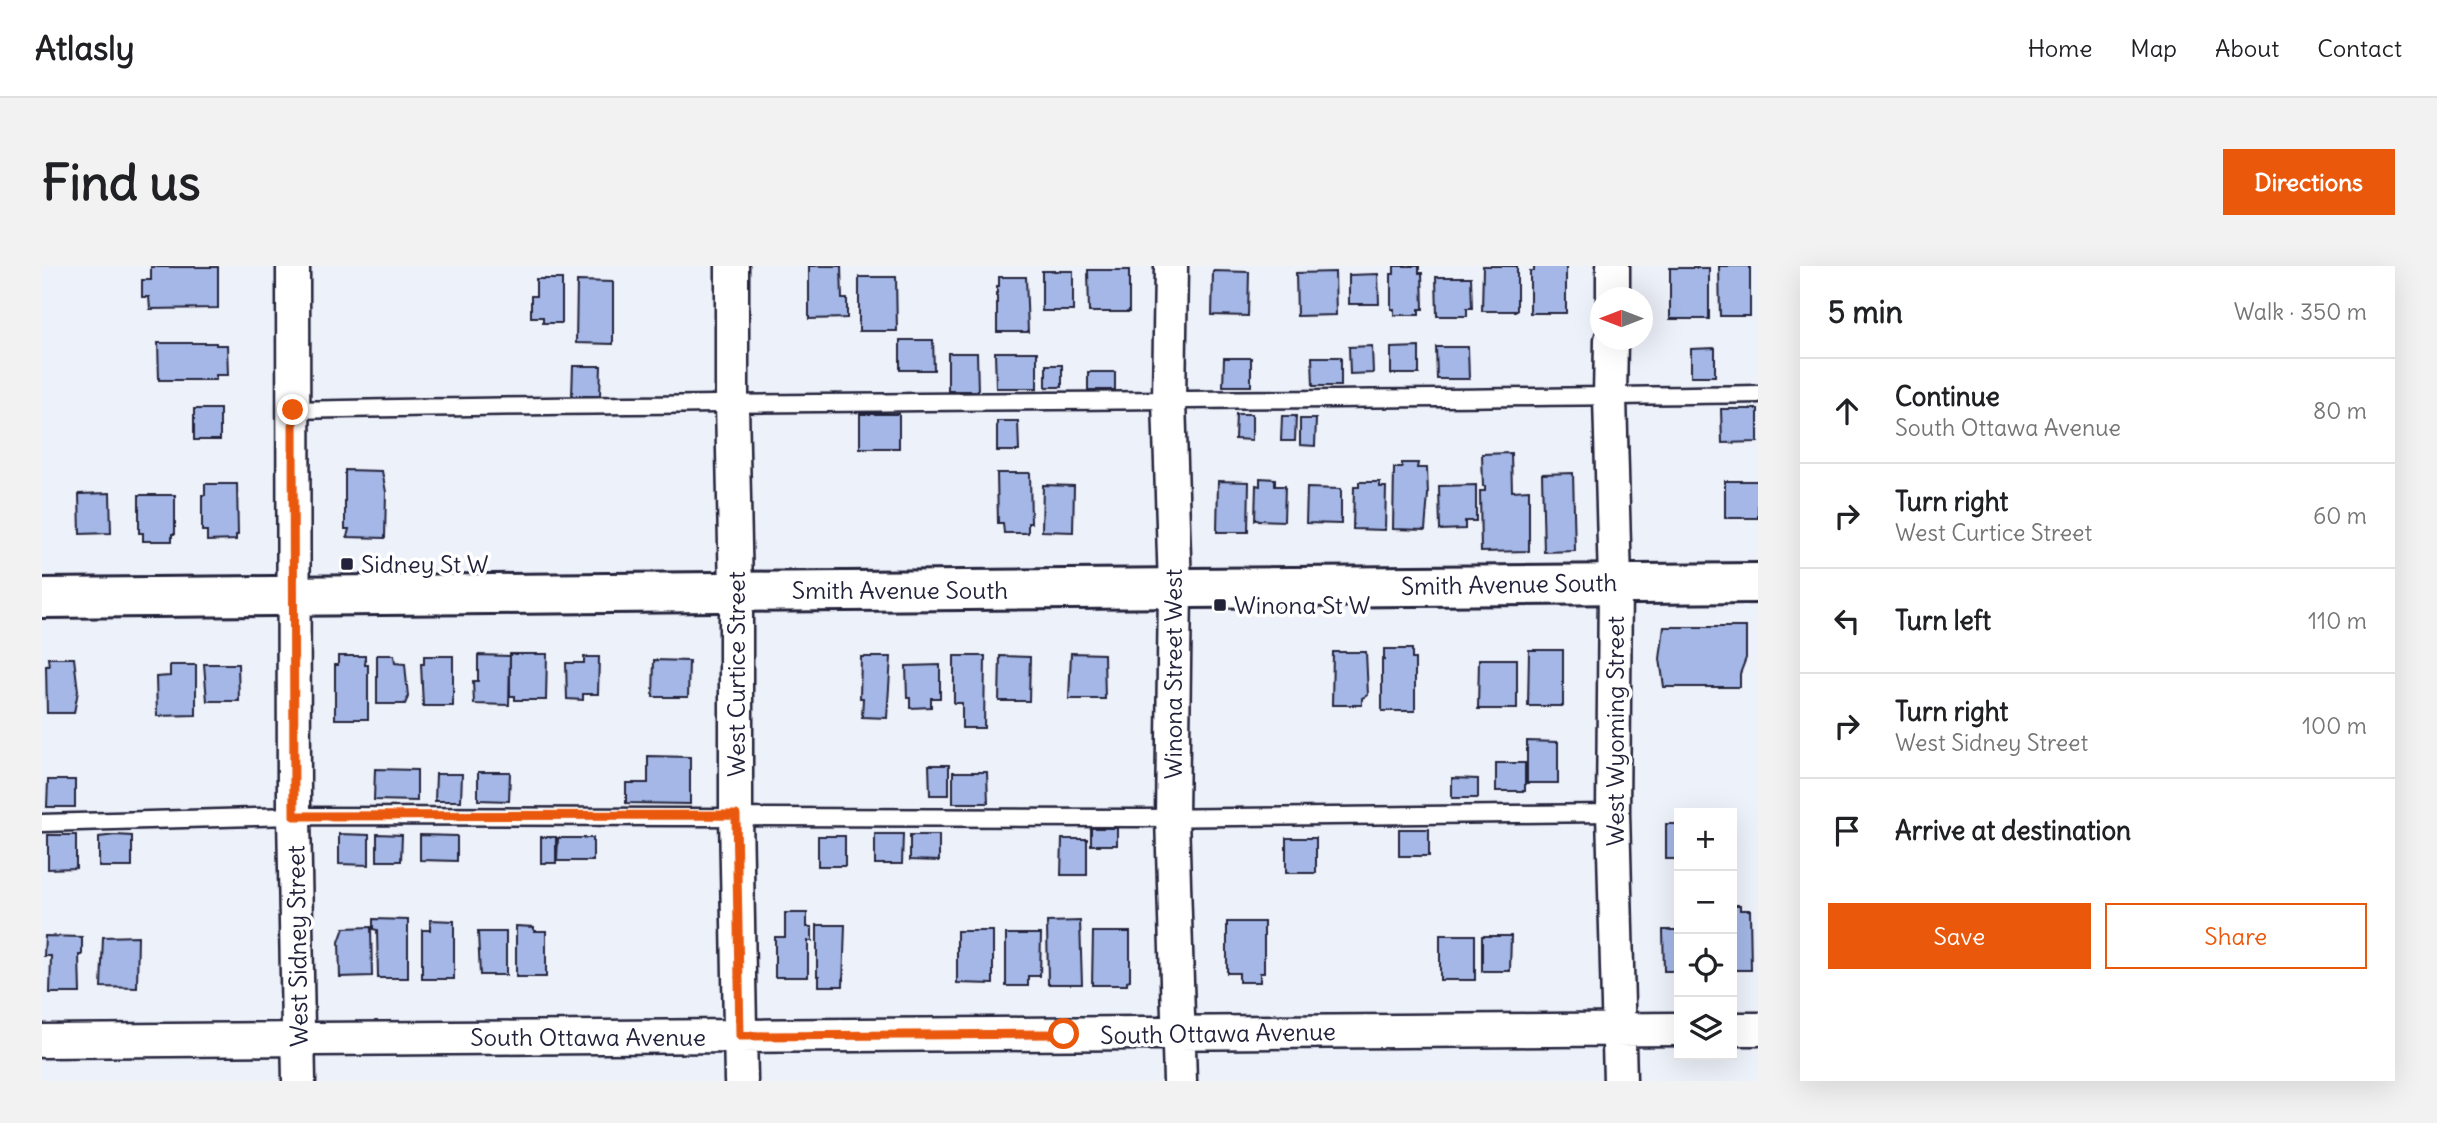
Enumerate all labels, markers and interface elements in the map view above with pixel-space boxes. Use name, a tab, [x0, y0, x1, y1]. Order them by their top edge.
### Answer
text: Atlasly	[35, 27, 134, 69]
text: Home	[2028, 33, 2092, 63]
text: Map	[2130, 33, 2177, 63]
text: About	[2215, 33, 2279, 63]
text: Contact	[2317, 33, 2402, 63]
button: Directions	[2223, 149, 2395, 215]
text: Find us	[42, 152, 200, 213]
north arrow	[1590, 287, 1653, 350]
text: 5 min	[1828, 293, 1903, 331]
text: Walk · 350 m	[2234, 297, 2367, 326]
text: Continue	[1895, 380, 2000, 413]
icon: ahead	[1828, 392, 1866, 430]
route end	[277, 394, 308, 425]
text: 80 m	[2313, 396, 2367, 425]
text: South Ottawa Avenue	[1895, 413, 2121, 442]
text: Turn right	[1895, 485, 2008, 518]
icon: right	[1828, 497, 1866, 535]
text: 60 m	[2313, 501, 2367, 530]
text: West Curtice Street	[1895, 518, 2092, 547]
place label: Sidney St W	[361, 549, 489, 579]
marker: Sidney St W	[339, 556, 355, 572]
street label: Smith Avenue South	[1401, 567, 1617, 601]
street label: Winona Street West	[1158, 569, 1188, 779]
street label: West Curtice Street	[721, 571, 751, 777]
street label: Smith Avenue South	[792, 575, 1008, 605]
place label: Winona St W	[1234, 590, 1371, 620]
marker: Winona St W	[1212, 597, 1228, 613]
icon: left	[1828, 602, 1866, 640]
text: Turn left	[1895, 604, 1991, 637]
text: 110 m	[2308, 606, 2367, 635]
street label: West Wyoming Street	[1600, 616, 1630, 846]
text: Turn right	[1895, 695, 2008, 728]
icon: right	[1828, 707, 1866, 745]
text: 100 m	[2302, 711, 2367, 740]
text: West Sidney Street	[1895, 728, 2088, 757]
map controls	[1674, 808, 1737, 1060]
button: +	[1674, 808, 1737, 871]
icon: arrive	[1828, 812, 1866, 850]
text: Arrive at destination	[1895, 814, 2131, 847]
street label: West Sidney Street	[280, 845, 314, 1047]
button: −	[1674, 871, 1737, 934]
button: Save	[1828, 903, 2091, 969]
button: Share	[2105, 903, 2367, 969]
button: locate	[1674, 934, 1737, 997]
button: layers	[1674, 997, 1737, 1060]
street label: South Ottawa Avenue	[1100, 1016, 1336, 1050]
route start	[1048, 1018, 1079, 1049]
street label: South Ottawa Avenue	[470, 1022, 706, 1052]

